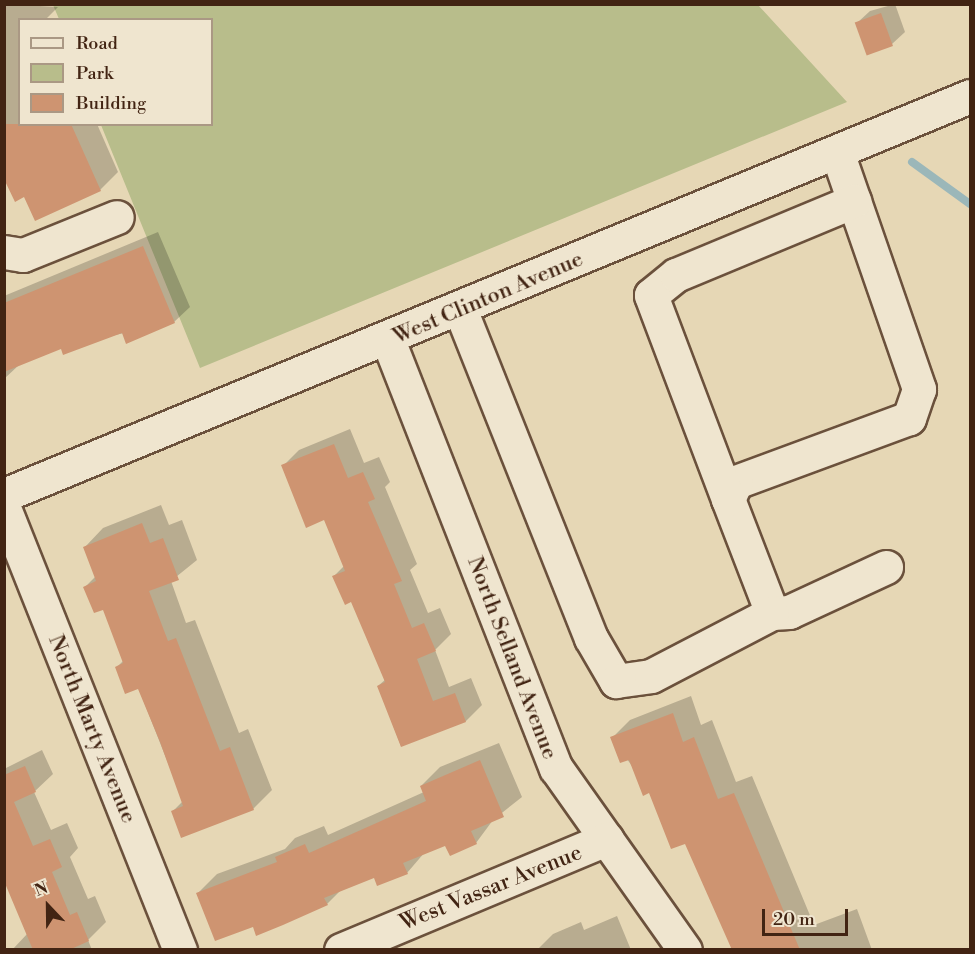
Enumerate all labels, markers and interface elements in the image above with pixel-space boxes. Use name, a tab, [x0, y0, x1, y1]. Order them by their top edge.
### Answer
legend	[18, 18, 213, 126]
text: Road	[76, 32, 118, 55]
text: Park	[76, 62, 113, 85]
text: Building	[76, 92, 146, 115]
street label: West Clinton Avenue	[389, 246, 587, 350]
street label: North Selland Avenue	[461, 553, 563, 763]
street label: North Marty Avenue	[42, 631, 142, 827]
street label: West Vassar Avenue	[396, 839, 586, 937]
north arrow	[18, 876, 78, 936]
text: N	[32, 878, 51, 901]
scale bar	[765, 897, 850, 935]
text: 20 m	[773, 908, 815, 931]

